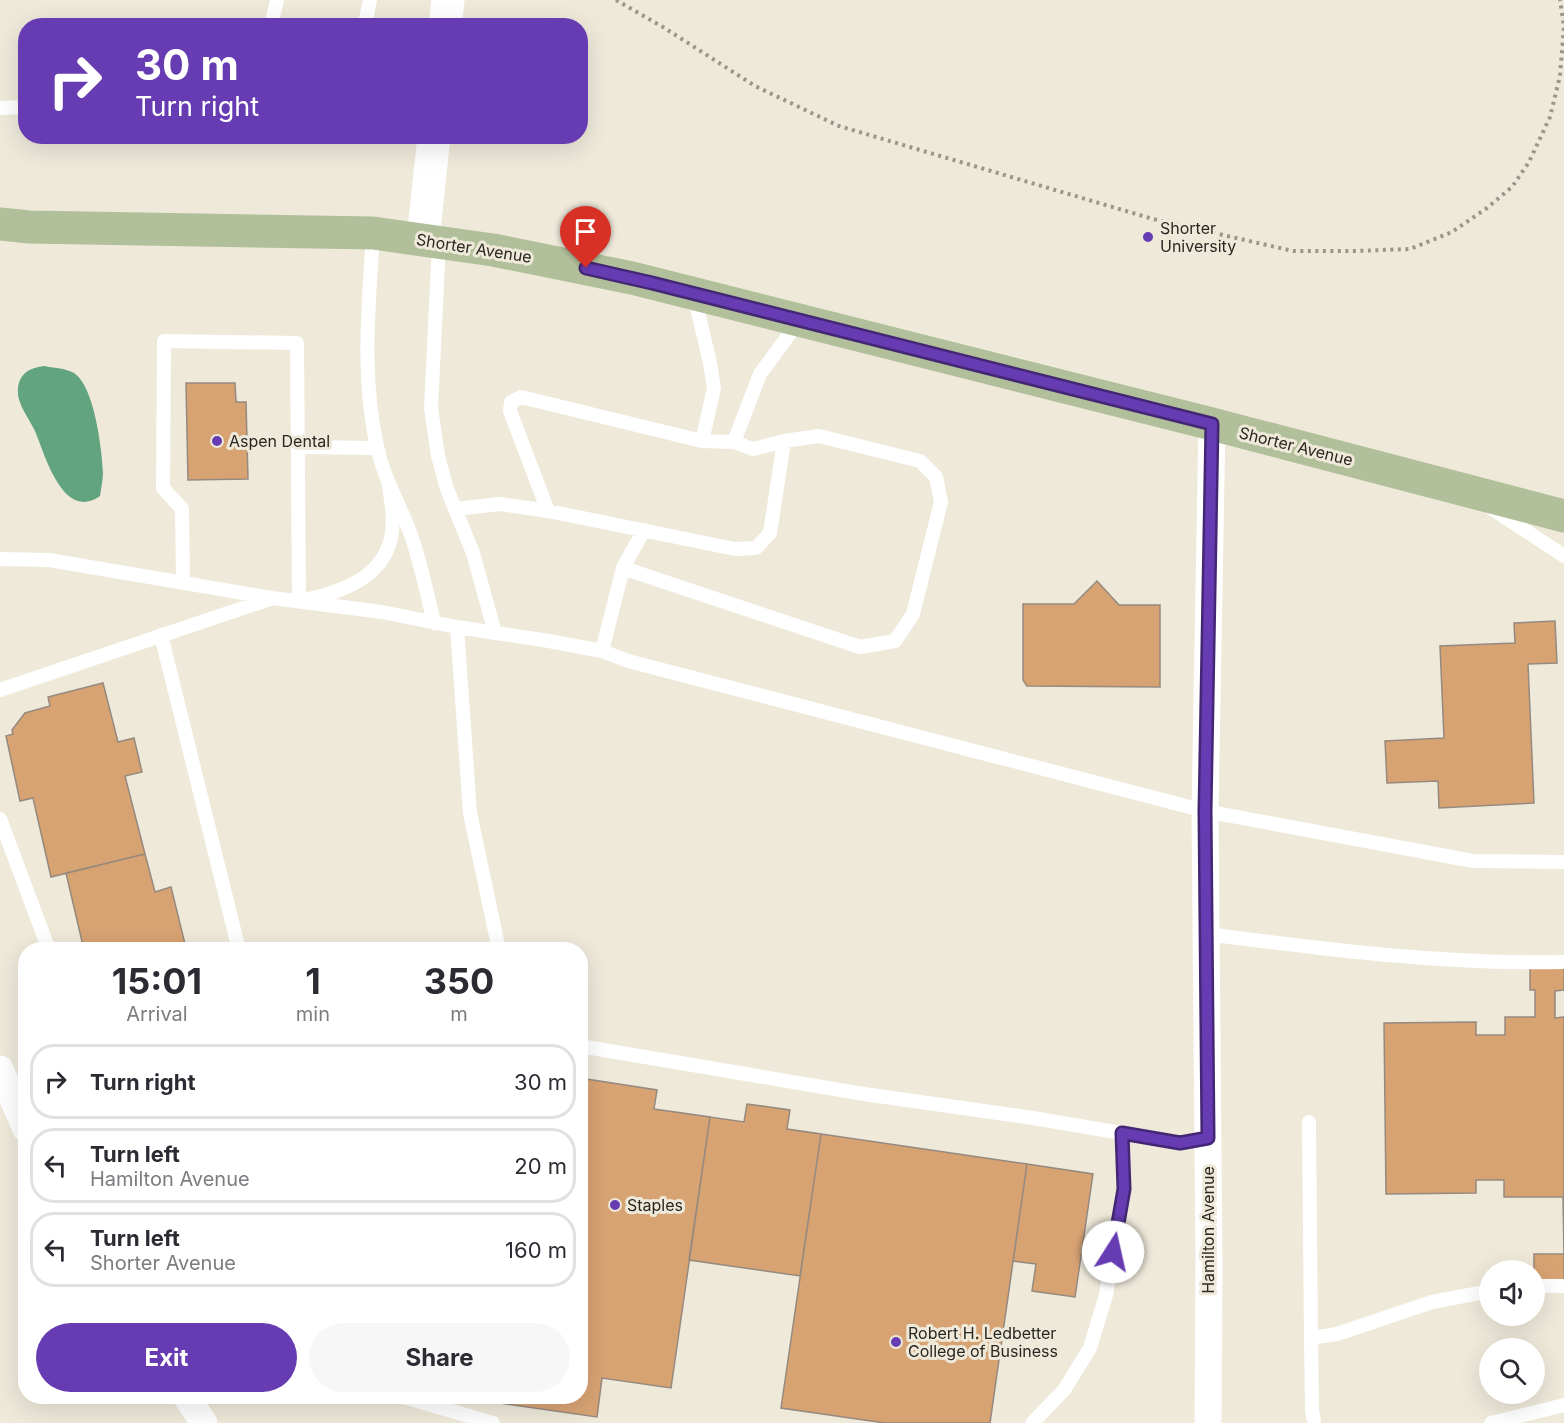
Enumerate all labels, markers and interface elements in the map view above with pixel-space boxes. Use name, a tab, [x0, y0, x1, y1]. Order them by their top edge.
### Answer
text: 30 m	[135, 39, 239, 90]
icon: right	[36, 42, 114, 120]
text: Turn right	[135, 90, 259, 123]
pin	[560, 206, 611, 268]
icon: arrive	[569, 215, 602, 248]
place label: Shorter University	[1160, 218, 1236, 256]
street label: Shorter Avenue	[415, 229, 533, 267]
marker: Shorter University	[1141, 230, 1155, 244]
street label: Shorter Avenue	[1237, 422, 1355, 470]
place label: Aspen Dental	[229, 431, 330, 451]
marker: Aspen Dental	[210, 434, 224, 448]
text: 15:01	[112, 959, 202, 1003]
text: 1	[305, 959, 321, 1003]
text: 350	[424, 959, 494, 1003]
text: Arrival	[126, 1002, 188, 1026]
text: min	[296, 1002, 330, 1026]
text: m	[450, 1002, 468, 1026]
icon: right	[39, 1065, 72, 1098]
text: Turn right	[90, 1069, 196, 1095]
text: 30 m	[514, 1069, 567, 1095]
text: Turn left	[90, 1141, 180, 1167]
icon: left	[39, 1149, 72, 1182]
text: 20 m	[514, 1153, 567, 1179]
street label: Hamilton Avenue	[1198, 1166, 1218, 1294]
text: Hamilton Avenue	[90, 1167, 250, 1191]
place label: Staples	[627, 1195, 683, 1215]
marker: Staples	[608, 1198, 622, 1212]
position arrow	[1081, 1220, 1145, 1284]
text: Turn left	[90, 1225, 180, 1251]
icon: left	[39, 1233, 72, 1266]
text: 160 m	[505, 1237, 567, 1263]
text: Shorter Avenue	[90, 1251, 236, 1275]
map controls	[1479, 1260, 1545, 1404]
button: sound	[1479, 1260, 1545, 1326]
button: Exit	[36, 1323, 297, 1392]
button: Share	[309, 1323, 570, 1392]
place label: Robert H. Ledbetter College of Business	[908, 1323, 1058, 1361]
marker: Robert H. Ledbetter College of Business	[889, 1335, 903, 1349]
button: search	[1479, 1338, 1545, 1404]

